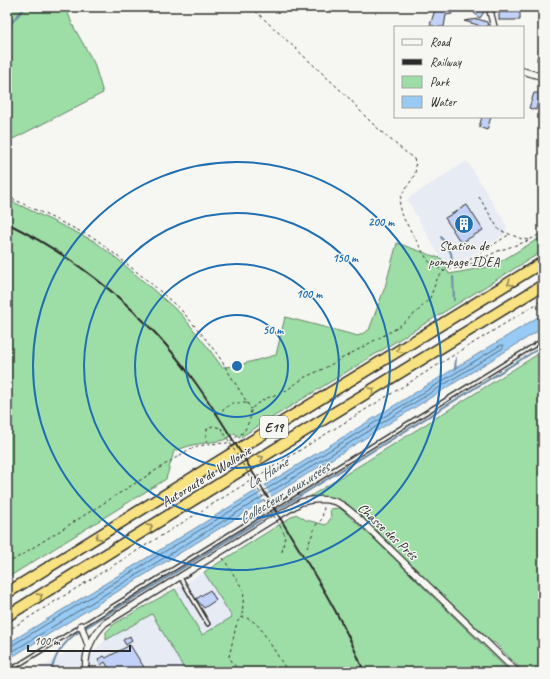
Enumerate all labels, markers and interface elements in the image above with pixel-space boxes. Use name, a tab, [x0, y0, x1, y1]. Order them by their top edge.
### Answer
legend	[394, 26, 524, 118]
text: Road	[430, 34, 452, 50]
text: Railway	[430, 54, 462, 70]
text: Park	[430, 74, 451, 90]
text: Water	[430, 94, 458, 110]
building icon: Station de pompage IDEA	[453, 213, 475, 235]
text: 200 m	[368, 214, 395, 230]
place label: Station de pompage IDEA	[428, 237, 500, 270]
text: 150 m	[332, 250, 359, 266]
one-way arrow	[507, 278, 514, 285]
text: 100 m	[296, 286, 323, 302]
text: 50 m	[263, 322, 284, 338]
one-way arrow	[396, 346, 403, 353]
centre of rings	[230, 359, 244, 373]
one-way arrow	[368, 387, 375, 395]
road number: E19	[260, 416, 288, 438]
street label: Autoroute de Wallonie	[158, 441, 255, 511]
water label: La Haine	[243, 452, 293, 494]
one-way arrow	[257, 455, 264, 463]
water label: Collecteur eaux usées	[235, 456, 336, 529]
street label: Chasse des Prés	[354, 499, 422, 564]
one-way arrow	[146, 524, 153, 531]
one-way arrow	[95, 532, 102, 539]
one-way arrow	[36, 593, 43, 600]
scale bar	[28, 627, 130, 653]
text: 100 m	[34, 633, 61, 649]

